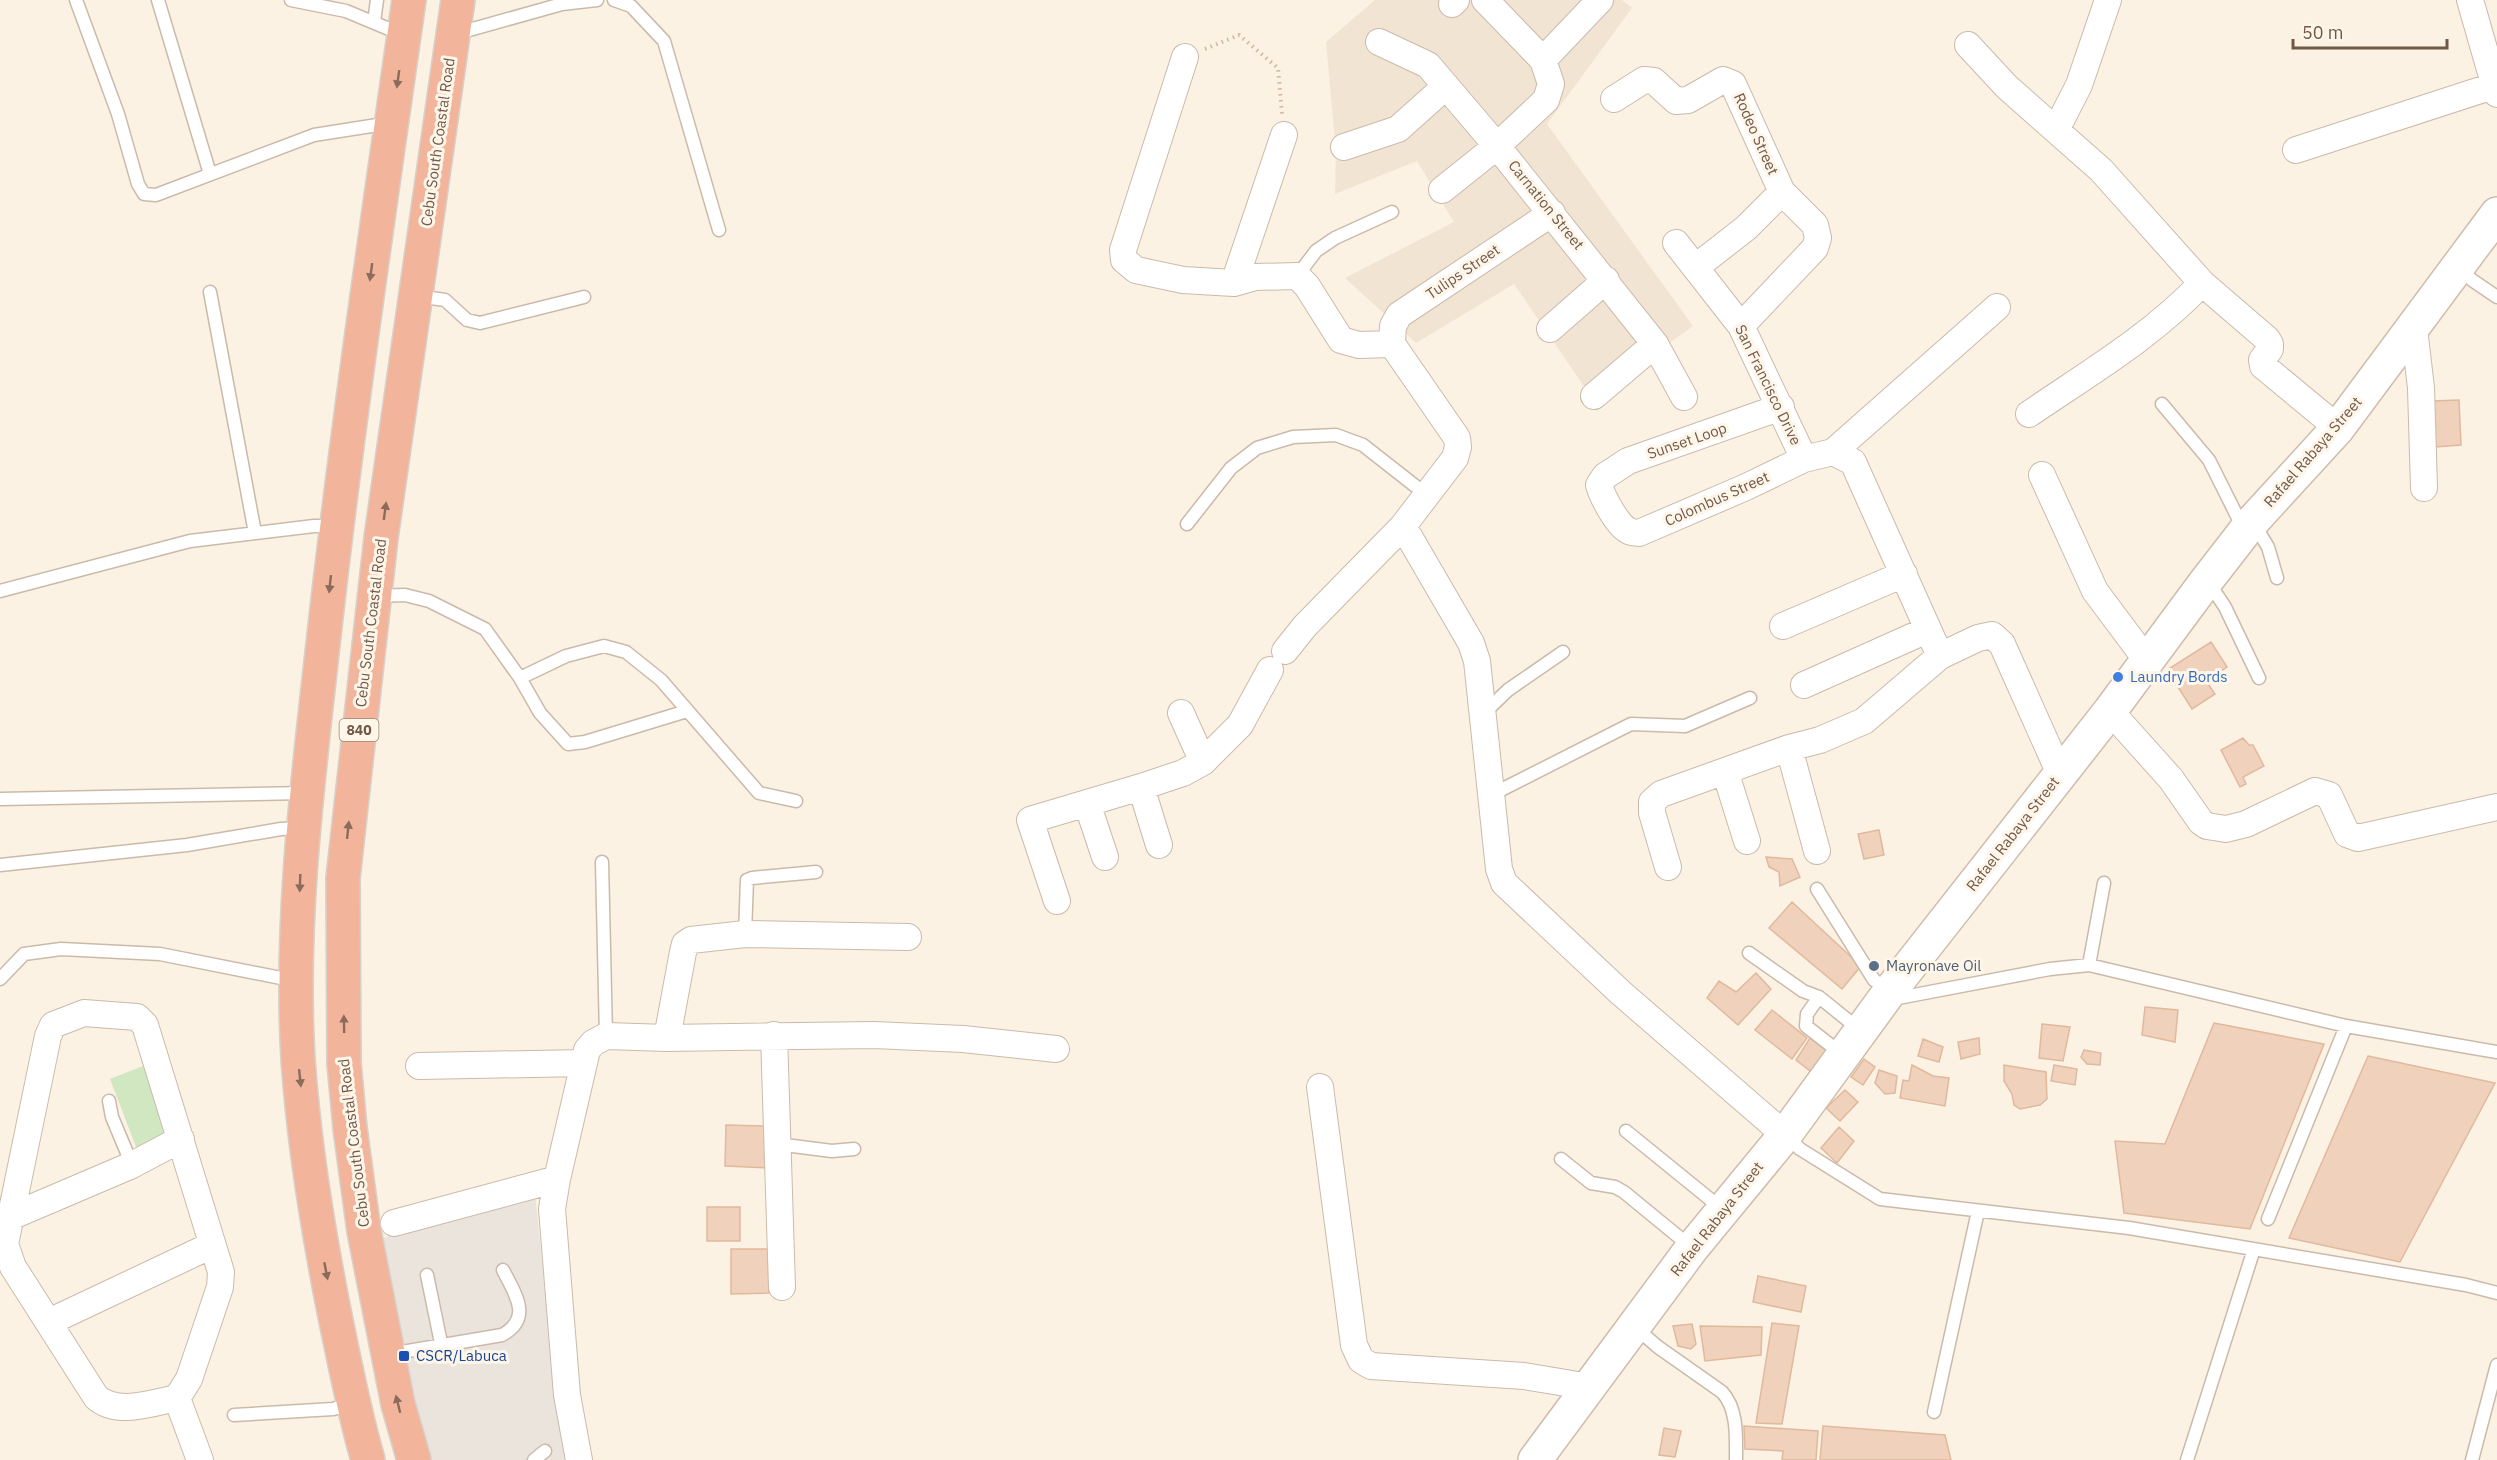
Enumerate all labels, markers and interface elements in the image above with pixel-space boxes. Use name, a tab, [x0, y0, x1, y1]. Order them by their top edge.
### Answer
scale bar	[2293, 12, 2448, 50]
text: 50 m	[2302, 21, 2344, 44]
street label: Cebu South Coastal Road	[416, 57, 459, 227]
one-way arrow	[393, 69, 402, 88]
street label: Rodeo Street	[1730, 90, 1783, 178]
street label: Carnation Street	[1504, 156, 1588, 253]
street label: Tulips Street	[1422, 240, 1503, 303]
one-way arrow	[366, 263, 376, 282]
street label: San Francisco Drive	[1731, 321, 1806, 448]
street label: Rafael Rabaya Street	[2259, 393, 2366, 511]
street label: Sunset Loop	[1645, 418, 1729, 463]
street label: Colombus Street	[1662, 467, 1772, 530]
one-way arrow	[380, 501, 389, 520]
street label: Cebu South Coastal Road	[351, 538, 390, 708]
one-way arrow	[325, 575, 335, 594]
place label: Laundry Bords	[2130, 667, 2228, 686]
marker: Laundry Bords	[2111, 670, 2125, 684]
road number: 840	[340, 719, 378, 741]
street label: Rafael Rabaya Street	[1962, 773, 2063, 895]
one-way arrow	[343, 820, 353, 839]
one-way arrow	[295, 873, 304, 892]
place label: Mayronave Oil	[1886, 956, 1981, 975]
marker: Mayronave Oil	[1867, 959, 1881, 973]
one-way arrow	[339, 1015, 348, 1034]
street label: Cebu South Coastal Road	[334, 1058, 373, 1228]
one-way arrow	[295, 1068, 305, 1087]
street label: Rafael Rabaya Street	[1666, 1158, 1767, 1280]
one-way arrow	[322, 1261, 331, 1280]
place label: CSCR/Labuca	[416, 1346, 507, 1365]
marker: CSCR/Labuca	[397, 1349, 411, 1363]
one-way arrow	[393, 1395, 403, 1413]

